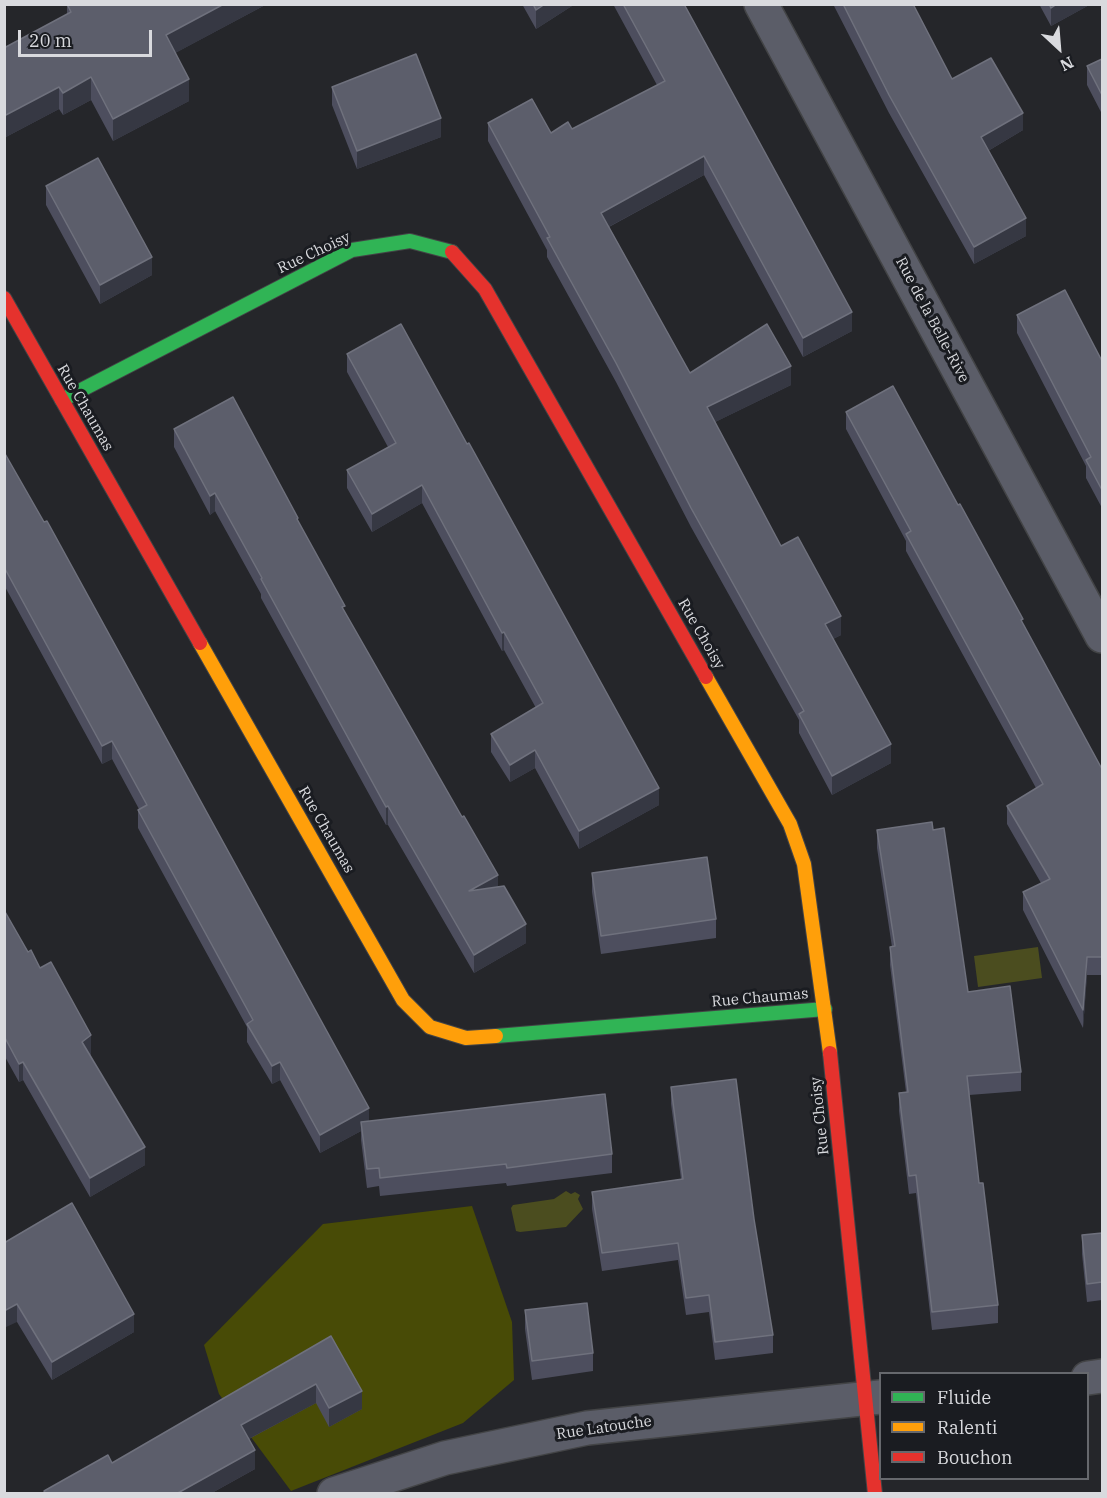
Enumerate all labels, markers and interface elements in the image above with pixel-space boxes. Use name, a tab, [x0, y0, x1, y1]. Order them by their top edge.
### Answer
scale bar	[21, 18, 154, 56]
north arrow	[1029, 18, 1089, 78]
text: 20 m	[29, 29, 72, 52]
text: N	[1057, 52, 1077, 76]
street label: Rue Choisy	[275, 228, 353, 278]
street label: Rue de la Belle-Rive	[891, 254, 973, 386]
street label: Rue Chaumas	[53, 361, 117, 455]
street label: Rue Choisy	[674, 596, 728, 672]
street label: Rue Chaumas	[294, 783, 358, 877]
street label: Rue Chaumas	[711, 985, 809, 1011]
street label: Rue Choisy	[807, 1076, 833, 1156]
legend	[879, 1372, 1089, 1480]
text: Fluide	[937, 1386, 991, 1409]
street label: Rue Latouche	[555, 1412, 653, 1444]
text: Ralenti	[937, 1416, 998, 1439]
text: Bouchon	[937, 1446, 1013, 1469]

